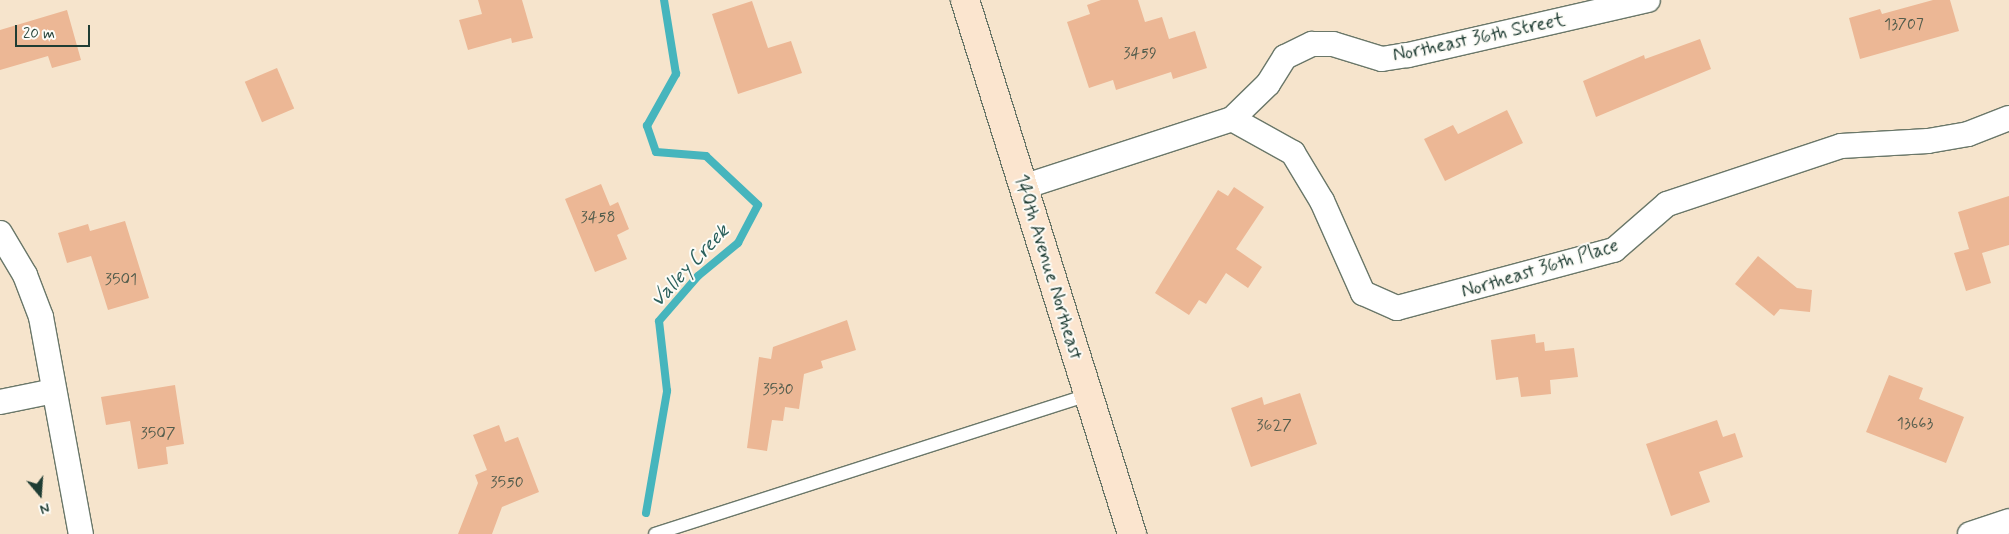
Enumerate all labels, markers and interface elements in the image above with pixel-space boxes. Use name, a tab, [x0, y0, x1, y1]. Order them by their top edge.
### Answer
street label: Northeast 36th Street	[1391, 9, 1567, 67]
scale bar	[18, 15, 92, 47]
house number: 13707	[1884, 15, 1924, 35]
text: 20 m	[23, 24, 55, 44]
house number: 3459	[1123, 44, 1157, 64]
street label: 140th Avenue Northeast	[1009, 171, 1087, 363]
house number: 3458	[581, 208, 615, 228]
water label: Valley Creek	[645, 219, 735, 313]
street label: Northeast 36th Place	[1459, 234, 1621, 304]
house number: 3501	[105, 270, 137, 290]
house number: 3530	[762, 380, 794, 400]
house number: 13663	[1897, 414, 1933, 434]
house number: 3627	[1256, 416, 1292, 436]
house number: 3507	[140, 424, 176, 444]
north arrow	[15, 469, 65, 519]
house number: 3550	[490, 473, 524, 493]
text: N	[37, 498, 52, 518]

